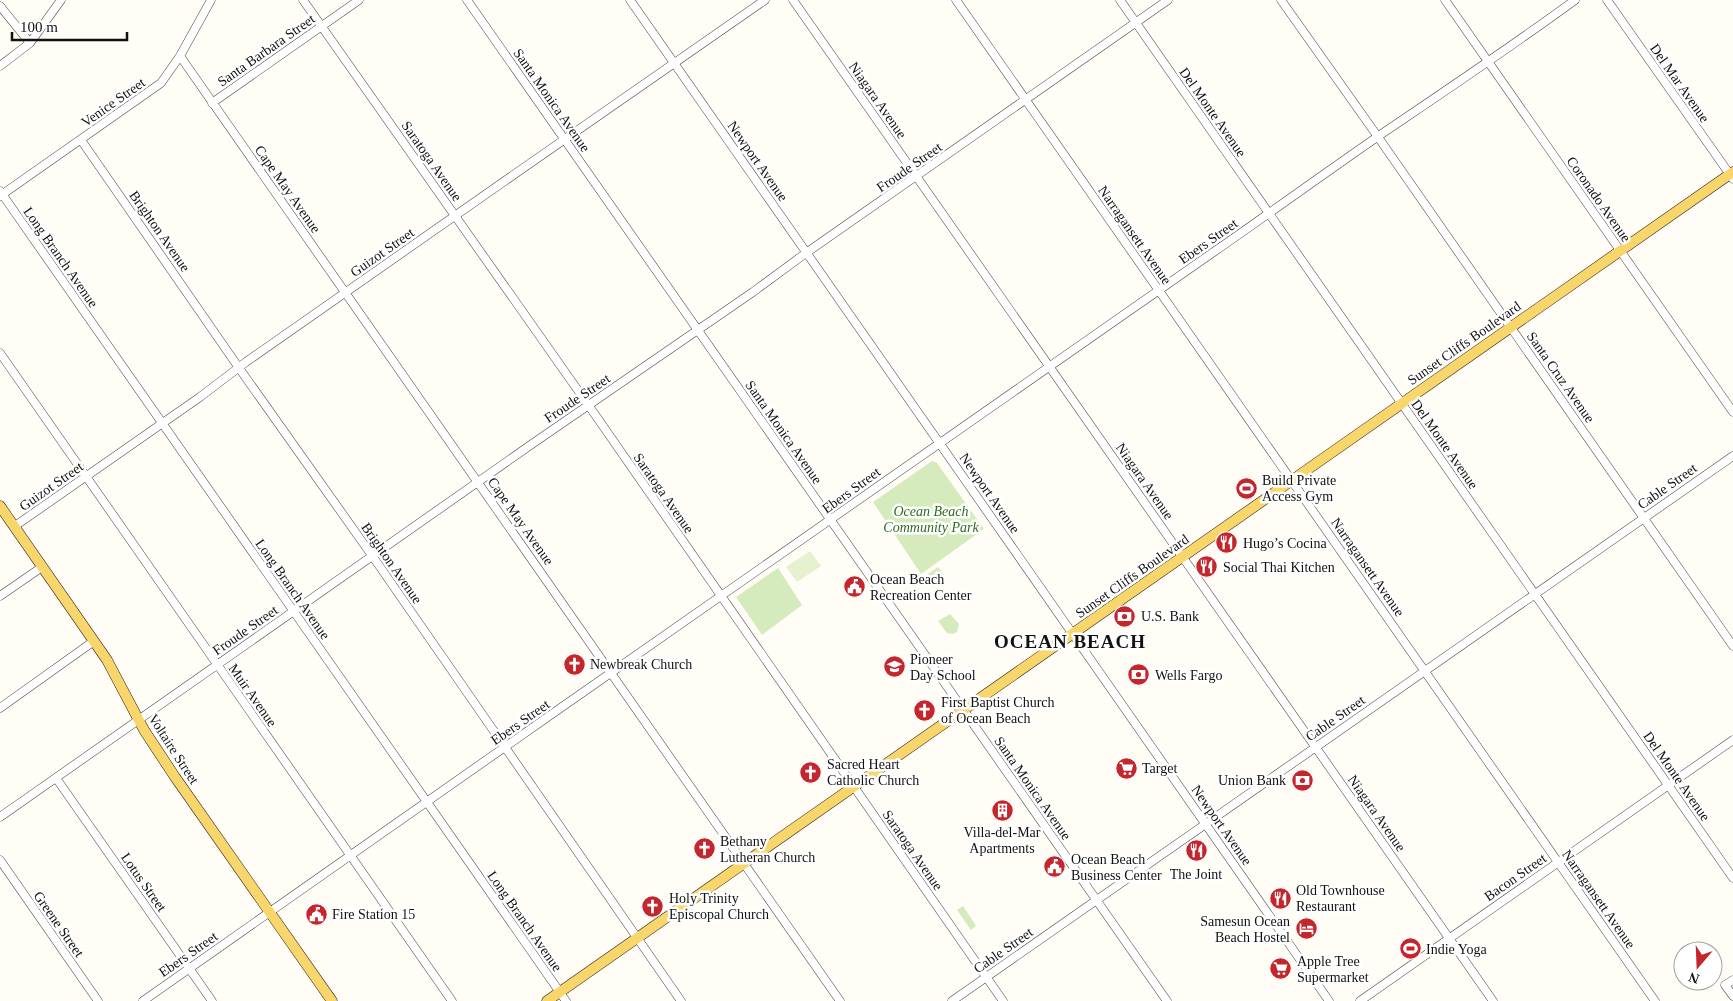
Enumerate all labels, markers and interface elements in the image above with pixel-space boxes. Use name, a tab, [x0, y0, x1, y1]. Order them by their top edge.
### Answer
scale bar	[12, 10, 128, 42]
street label: Santa Barbara Street	[215, 11, 318, 90]
text: 100 m	[20, 19, 58, 35]
street label: Del Mar Avenue	[1647, 41, 1712, 125]
street label: Santa Monica Avenue	[510, 46, 593, 155]
street label: Niagara Avenue	[846, 59, 909, 141]
street label: Del Monte Avenue	[1176, 65, 1249, 160]
street label: Venice Street	[79, 75, 148, 130]
street label: Saratoga Avenue	[398, 118, 465, 204]
street label: Newport Avenue	[724, 118, 791, 204]
street label: Froude Street	[874, 139, 945, 195]
street label: Cape May Avenue	[252, 143, 323, 236]
street label: Coronado Avenue	[1564, 154, 1634, 245]
street label: Narragansett Avenue	[1095, 183, 1174, 287]
street label: Brighton Avenue	[126, 188, 193, 275]
street label: Long Branch Avenue	[20, 204, 101, 310]
street label: Ebers Street	[1176, 216, 1241, 267]
street label: Guizot Street	[348, 225, 417, 280]
street label: Sunset Cliffs Boulevard	[1405, 299, 1524, 388]
street label: Santa Cruz Avenue	[1524, 329, 1597, 425]
street label: Froude Street	[542, 371, 613, 426]
street label: Santa Monica Avenue	[742, 378, 825, 487]
street label: Del Monte Avenue	[1408, 397, 1481, 492]
street label: Niagara Avenue	[1113, 440, 1176, 522]
street label: Saratoga Avenue	[630, 450, 697, 536]
street label: Newport Avenue	[956, 450, 1023, 536]
street label: Guizot Street	[17, 459, 86, 514]
street label: Cable Street	[1635, 460, 1700, 512]
street label: Ebers Street	[819, 464, 883, 516]
place label: Build Private Access Gym	[1262, 473, 1336, 504]
street label: Cape May Avenue	[485, 475, 556, 568]
sports icon: Build Private Access Gym	[1234, 476, 1258, 500]
park label: Ocean Beach Community Park	[883, 504, 979, 535]
street label: Narragansett Avenue	[1328, 515, 1407, 619]
street label: Brighton Avenue	[358, 520, 425, 607]
restaurant icon: Hugo’s Cocina	[1215, 531, 1239, 555]
street label: Sunset Cliffs Boulevard	[1073, 532, 1192, 621]
street label: Long Branch Avenue	[252, 536, 333, 642]
place label: Hugo’s Cocina	[1243, 536, 1327, 551]
restaurant icon: Social Thai Kitchen	[1195, 555, 1219, 579]
place label: Social Thai Kitchen	[1223, 560, 1335, 575]
place label: Ocean Beach Recreation Center	[870, 572, 972, 603]
public building icon: Ocean Beach Recreation Center	[842, 575, 866, 599]
street label: Froude Street	[210, 602, 281, 658]
bank icon: U.S. Bank	[1113, 604, 1137, 628]
place label: U.S. Bank	[1141, 609, 1199, 624]
district label: OCEAN BEACH	[994, 631, 1146, 652]
church icon: Newbreak Church	[562, 652, 586, 676]
place label: Pioneer Day School	[910, 652, 976, 683]
school or university icon: Pioneer Day School	[882, 655, 906, 679]
place label: Newbreak Church	[590, 657, 692, 672]
street label: Muir Avenue	[225, 661, 280, 730]
bank icon: Wells Fargo	[1127, 663, 1151, 687]
place label: Wells Fargo	[1155, 668, 1222, 683]
street label: Cable Street	[1303, 692, 1368, 744]
place label: First Baptist Church of Ocean Beach	[941, 695, 1055, 726]
street label: Ebers Street	[488, 697, 553, 748]
church icon: First Baptist Church of Ocean Beach	[913, 698, 937, 722]
street label: Voltaire Street	[145, 712, 202, 787]
street label: Del Monte Avenue	[1640, 729, 1713, 824]
street label: Santa Monica Avenue	[991, 734, 1074, 843]
supermarket icon: Target	[1114, 756, 1138, 780]
place label: Sacred Heart Catholic Church	[827, 757, 919, 788]
church icon: Sacred Heart Catholic Church	[799, 760, 823, 784]
place label: Target	[1142, 761, 1177, 776]
bank icon: Union Bank	[1290, 768, 1314, 792]
street label: Niagara Avenue	[1345, 772, 1408, 854]
place label: Union Bank	[1218, 773, 1286, 788]
street label: Newport Avenue	[1188, 782, 1255, 868]
building icon: Villa-del-Mar Apartments	[990, 798, 1014, 822]
street label: Saratoga Avenue	[879, 807, 946, 893]
place label: Villa-del-Mar Apartments	[964, 825, 1041, 856]
place label: Bethany Lutheran Church	[720, 834, 815, 865]
church icon: Bethany Lutheran Church	[692, 837, 716, 861]
restaurant icon: The Joint	[1184, 839, 1208, 863]
street label: Narragansett Avenue	[1559, 847, 1638, 951]
street label: Lotus Street	[118, 850, 169, 915]
street label: Bacon Street	[1482, 851, 1549, 904]
place label: Ocean Beach Business Center	[1071, 852, 1162, 883]
public building icon: Ocean Beach Business Center	[1043, 855, 1067, 879]
place label: The Joint	[1170, 867, 1222, 882]
street label: Long Branch Avenue	[484, 868, 565, 974]
place label: Old Townhouse Restaurant	[1296, 883, 1385, 914]
restaurant icon: Old Townhouse Restaurant	[1268, 886, 1292, 910]
street label: Greene Street	[30, 889, 87, 960]
place label: Holy Trinity Episcopal Church	[669, 891, 769, 922]
church icon: Holy Trinity Episcopal Church	[641, 894, 665, 918]
public building icon: Fire Station 15	[304, 902, 328, 926]
place label: Fire Station 15	[332, 907, 415, 922]
place label: Samesun Ocean Beach Hostel	[1200, 914, 1290, 945]
hotel icon: Samesun Ocean Beach Hostel	[1294, 917, 1318, 941]
street label: Cable Street	[971, 924, 1036, 976]
street label: Ebers Street	[156, 929, 221, 980]
sports icon: Indie Yoga	[1398, 937, 1422, 961]
north arrow	[1673, 941, 1723, 991]
place label: Indie Yoga	[1426, 942, 1487, 957]
place label: Apple Tree Supermarket	[1297, 954, 1369, 985]
supermarket icon: Apple Tree Supermarket	[1269, 957, 1293, 981]
text: N	[1687, 969, 1701, 987]

